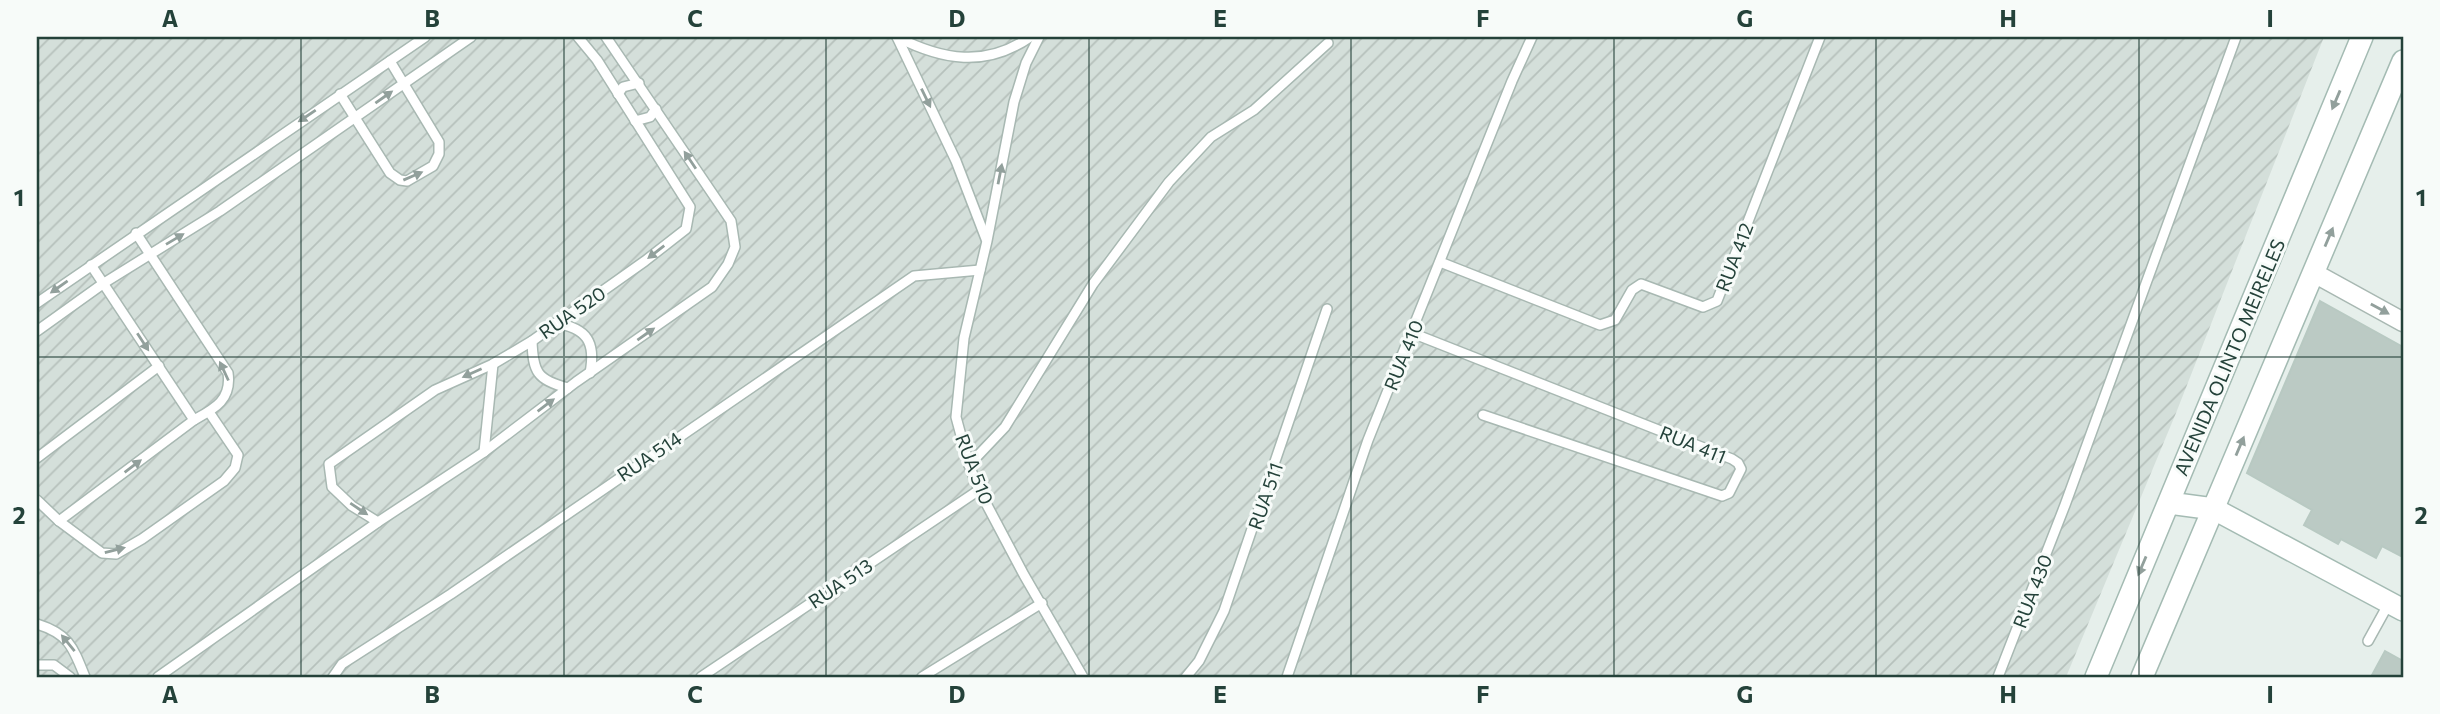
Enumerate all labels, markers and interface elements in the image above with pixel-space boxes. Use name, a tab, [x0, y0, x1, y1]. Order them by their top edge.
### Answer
text: A	[162, 4, 179, 32]
text: B	[424, 4, 440, 32]
text: C	[687, 4, 703, 32]
text: D	[949, 4, 966, 32]
text: E	[1213, 4, 1227, 32]
text: F	[1476, 4, 1490, 32]
text: G	[1737, 4, 1753, 32]
text: H	[1999, 4, 2017, 32]
text: I	[2266, 4, 2274, 32]
one-way arrow	[920, 88, 932, 108]
one-way arrow	[2331, 89, 2342, 110]
one-way arrow	[375, 90, 393, 104]
one-way arrow	[298, 109, 316, 123]
one-way arrow	[683, 151, 697, 169]
one-way arrow	[994, 163, 1005, 185]
one-way arrow	[403, 170, 424, 181]
text: 1	[14, 183, 24, 211]
text: 1	[2416, 183, 2426, 211]
street label: RUA 412	[1710, 219, 1758, 295]
one-way arrow	[2324, 226, 2335, 247]
one-way arrow	[166, 232, 185, 245]
street label: AVENIDA OLINTO MEIRELES	[2169, 235, 2289, 479]
one-way arrow	[648, 245, 666, 260]
one-way arrow	[50, 280, 68, 294]
street label: RUA 520	[534, 281, 610, 343]
one-way arrow	[2370, 303, 2390, 315]
street label: RUA 410	[1379, 316, 1427, 394]
one-way arrow	[636, 328, 655, 341]
one-way arrow	[136, 333, 150, 351]
one-way arrow	[218, 361, 230, 381]
one-way arrow	[462, 367, 482, 379]
one-way arrow	[536, 398, 555, 412]
street label: RUA 411	[1656, 420, 1730, 468]
street label: RUA 514	[612, 426, 686, 486]
street label: RUA 510	[951, 430, 999, 508]
one-way arrow	[2235, 435, 2246, 456]
one-way arrow	[124, 459, 142, 473]
street label: RUA 511	[1243, 459, 1287, 533]
text: 2	[12, 501, 26, 529]
text: 2	[2414, 501, 2428, 529]
one-way arrow	[349, 503, 368, 516]
one-way arrow	[105, 545, 127, 556]
street label: RUA 430	[2007, 551, 2057, 631]
street label: RUA 513	[804, 553, 876, 613]
one-way arrow	[2137, 556, 2148, 577]
one-way arrow	[60, 635, 75, 653]
text: A	[162, 680, 179, 708]
text: B	[424, 680, 440, 708]
text: C	[687, 680, 703, 708]
text: D	[949, 680, 966, 708]
text: E	[1213, 680, 1227, 708]
text: F	[1476, 680, 1490, 708]
text: G	[1737, 680, 1753, 708]
text: H	[1999, 680, 2017, 708]
text: I	[2266, 680, 2274, 708]

